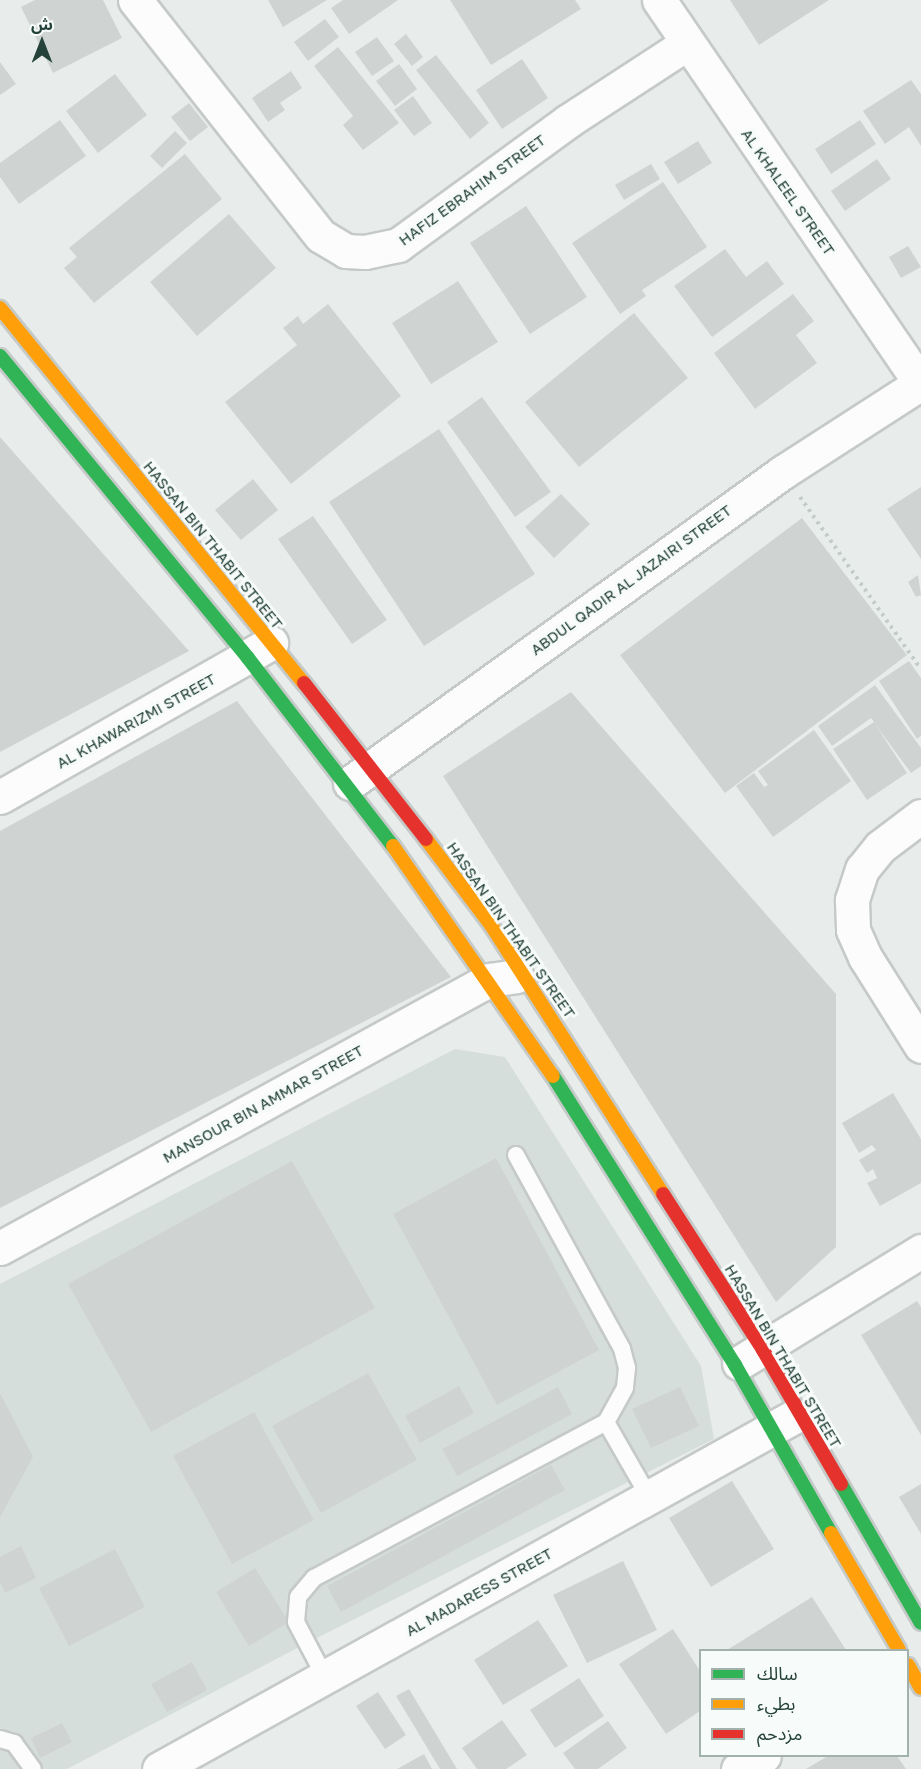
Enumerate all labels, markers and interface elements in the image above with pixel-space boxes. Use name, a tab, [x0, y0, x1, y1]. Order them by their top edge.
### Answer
north arrow	[12, 12, 72, 72]
text: ش	[31, 14, 53, 34]
street label: AL KHALEEL STREET	[738, 125, 838, 259]
street label: HAFIZ EBRAHIM STREET	[395, 131, 549, 249]
street label: HASSAN BIN THABIT STREET	[140, 457, 286, 633]
street label: ABDUL QADIR AL JAZAIRI STREET	[527, 501, 735, 659]
street label: AL KHAWARIZMI STREET	[53, 670, 219, 772]
street label: HASSAN BIN THABIT STREET	[443, 839, 579, 1021]
street label: MANSOUR BIN AMMAR STREET	[160, 1041, 366, 1167]
street label: HASSAN BIN THABIT STREET	[721, 1261, 845, 1451]
street label: AL MADARESS STREET	[403, 1544, 555, 1640]
legend	[699, 1649, 909, 1757]
text: سالك	[757, 1662, 798, 1684]
text: بطيء	[757, 1692, 795, 1714]
text: مزدحم	[757, 1722, 802, 1744]

